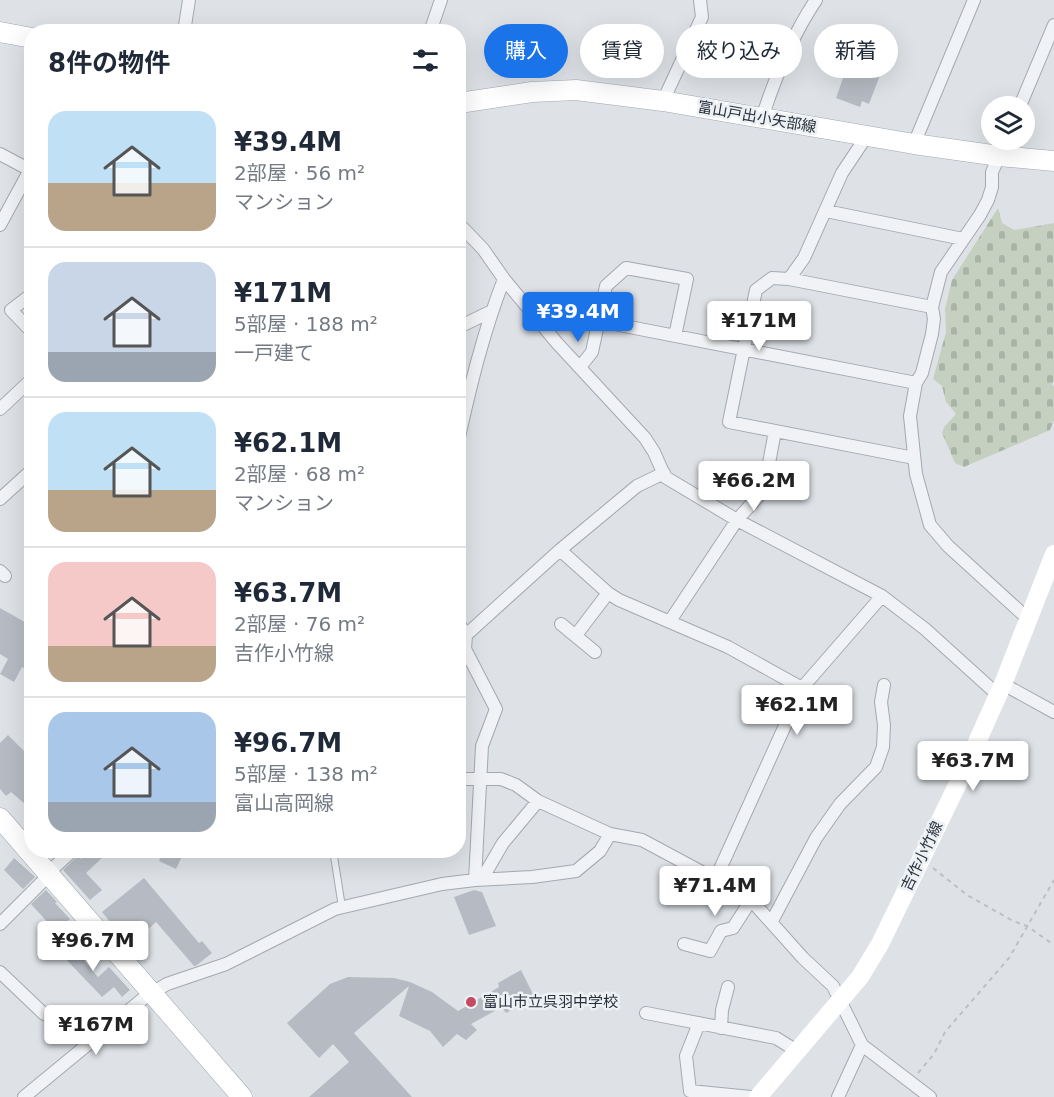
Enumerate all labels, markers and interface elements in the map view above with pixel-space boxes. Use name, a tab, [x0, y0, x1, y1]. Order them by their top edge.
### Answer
chip: 購入	[484, 24, 568, 78]
chip: 賃貸	[580, 24, 664, 78]
chip: 絞り込み	[676, 24, 802, 78]
chip: 新着	[814, 24, 898, 78]
icon: filters	[409, 44, 442, 77]
text: 8件の物件	[48, 48, 170, 78]
map controls	[981, 96, 1035, 150]
button: layers	[981, 96, 1035, 150]
street label: 富山戸出小矢部線	[696, 98, 818, 136]
text: ¥39.4M	[234, 127, 342, 157]
icon: home	[96, 135, 168, 207]
text: 2部屋 · 56 m²	[234, 161, 365, 185]
text: マンション	[234, 190, 334, 214]
text: ¥171M	[234, 278, 332, 308]
icon: home	[96, 286, 168, 358]
pin: ¥39.4M	[529, 292, 627, 343]
text: ¥39.4M	[536, 299, 620, 323]
pin: ¥171M	[717, 301, 801, 352]
text: ¥171M	[721, 308, 797, 332]
text: 5部屋 · 188 m²	[234, 312, 378, 336]
text: 一戸建て	[234, 341, 314, 365]
text: ¥62.1M	[234, 428, 342, 458]
icon: home	[96, 436, 168, 508]
pin: ¥66.2M	[705, 461, 803, 512]
text: 2部屋 · 68 m²	[234, 462, 365, 486]
text: ¥66.2M	[712, 468, 796, 492]
text: マンション	[234, 491, 334, 515]
text: ¥63.7M	[234, 578, 342, 608]
icon: home	[96, 586, 168, 658]
text: 2部屋 · 76 m²	[234, 612, 365, 636]
text: 吉作小竹線	[234, 641, 334, 665]
pin: ¥62.1M	[748, 685, 846, 736]
text: ¥62.1M	[755, 692, 839, 716]
text: ¥96.7M	[234, 728, 342, 758]
icon: home	[96, 736, 168, 808]
pin: ¥63.7M	[924, 741, 1022, 792]
text: ¥63.7M	[931, 748, 1015, 772]
text: 5部屋 · 138 m²	[234, 762, 378, 786]
text: 富山高岡線	[234, 791, 334, 815]
street label: 吉作小竹線	[897, 818, 947, 894]
pin: ¥71.4M	[666, 866, 764, 917]
text: ¥71.4M	[673, 873, 757, 897]
pin: ¥96.7M	[44, 921, 142, 972]
text: ¥96.7M	[51, 928, 135, 952]
place label: 富山市立呉羽中学校	[483, 993, 618, 1011]
marker: 富山市立呉羽中学校	[464, 995, 478, 1009]
pin: ¥167M	[54, 1005, 138, 1056]
text: ¥167M	[58, 1012, 134, 1036]

